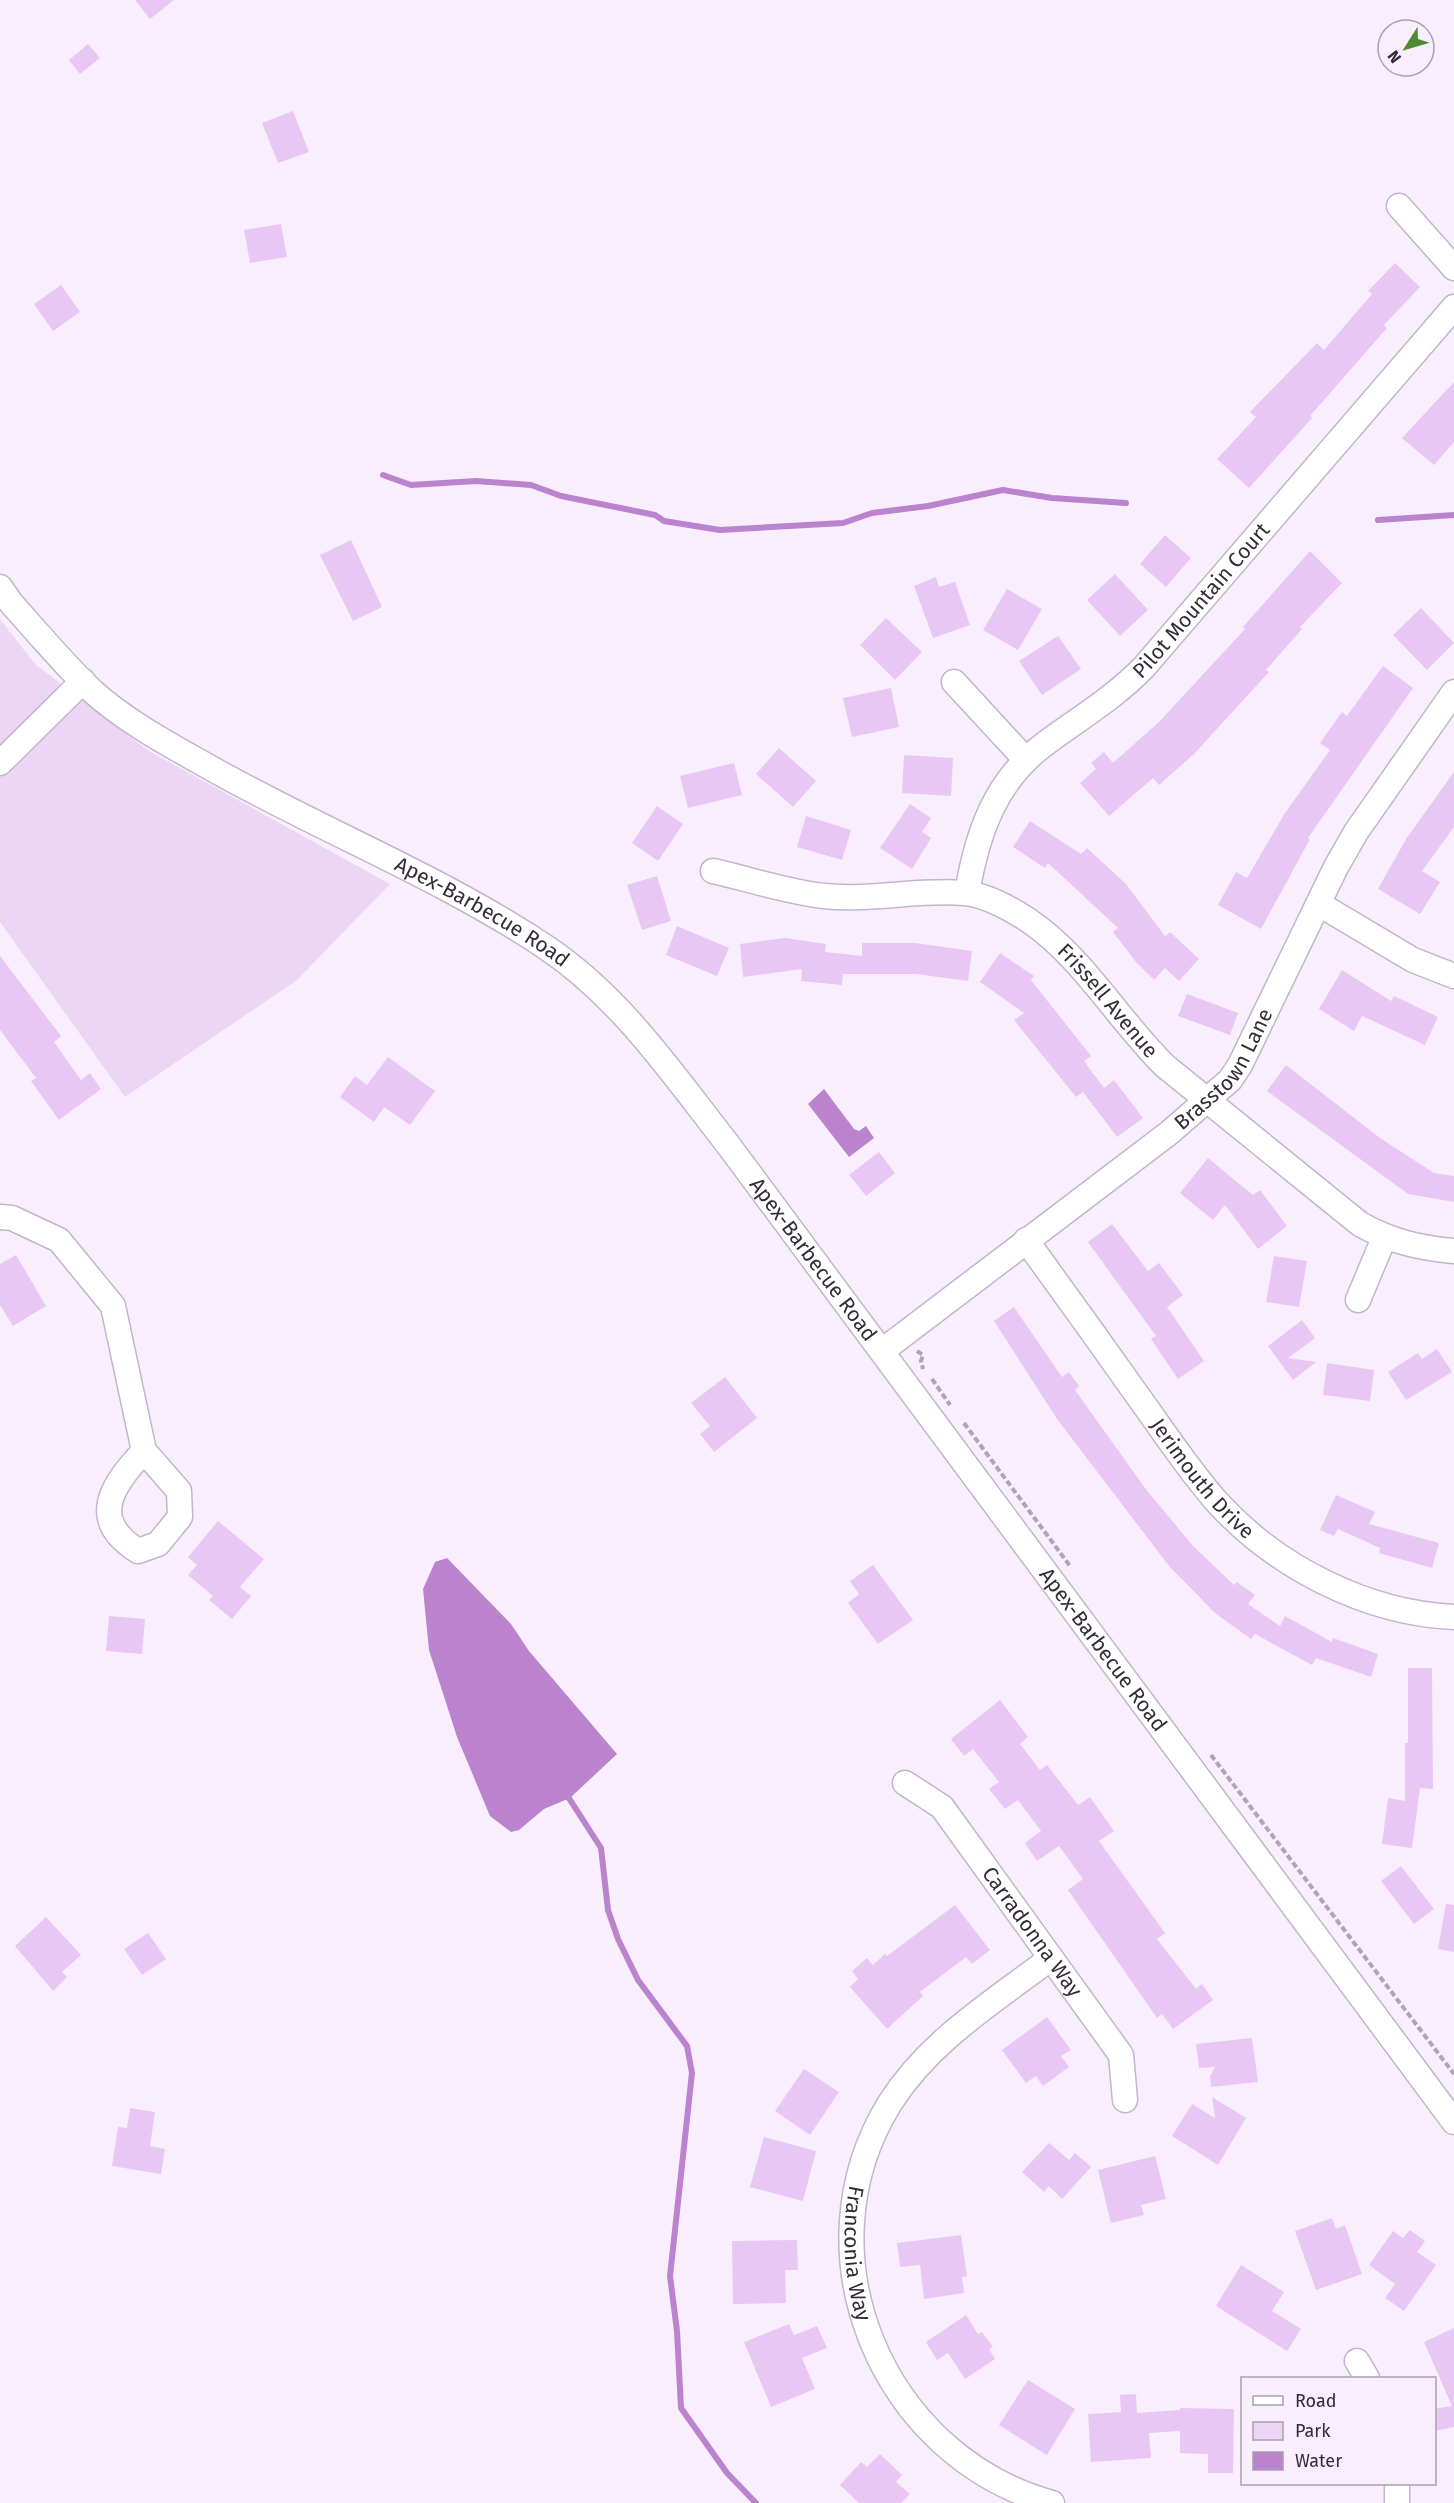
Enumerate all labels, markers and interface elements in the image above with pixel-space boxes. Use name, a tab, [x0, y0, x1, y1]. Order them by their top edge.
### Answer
north arrow	[1376, 18, 1436, 78]
text: N	[1384, 47, 1405, 67]
street label: Pilot Mountain Court	[1127, 517, 1276, 684]
street label: Apex-Barbecue Road	[390, 851, 575, 973]
street label: Frissell Avenue	[1052, 938, 1164, 1063]
street label: Brasstown Lane	[1169, 1004, 1278, 1135]
street label: Apex-Barbecue Road	[744, 1172, 883, 1347]
street label: Jerimouth Drive	[1145, 1413, 1260, 1545]
street label: Apex-Barbecue Road	[1034, 1563, 1172, 1737]
street label: Carradonna Way	[976, 1862, 1088, 2003]
street label: Franconia Way	[838, 2184, 877, 2325]
legend	[1241, 2377, 1436, 2485]
text: Road	[1295, 2390, 1337, 2412]
text: Park	[1295, 2420, 1331, 2442]
text: Water	[1295, 2450, 1342, 2472]

